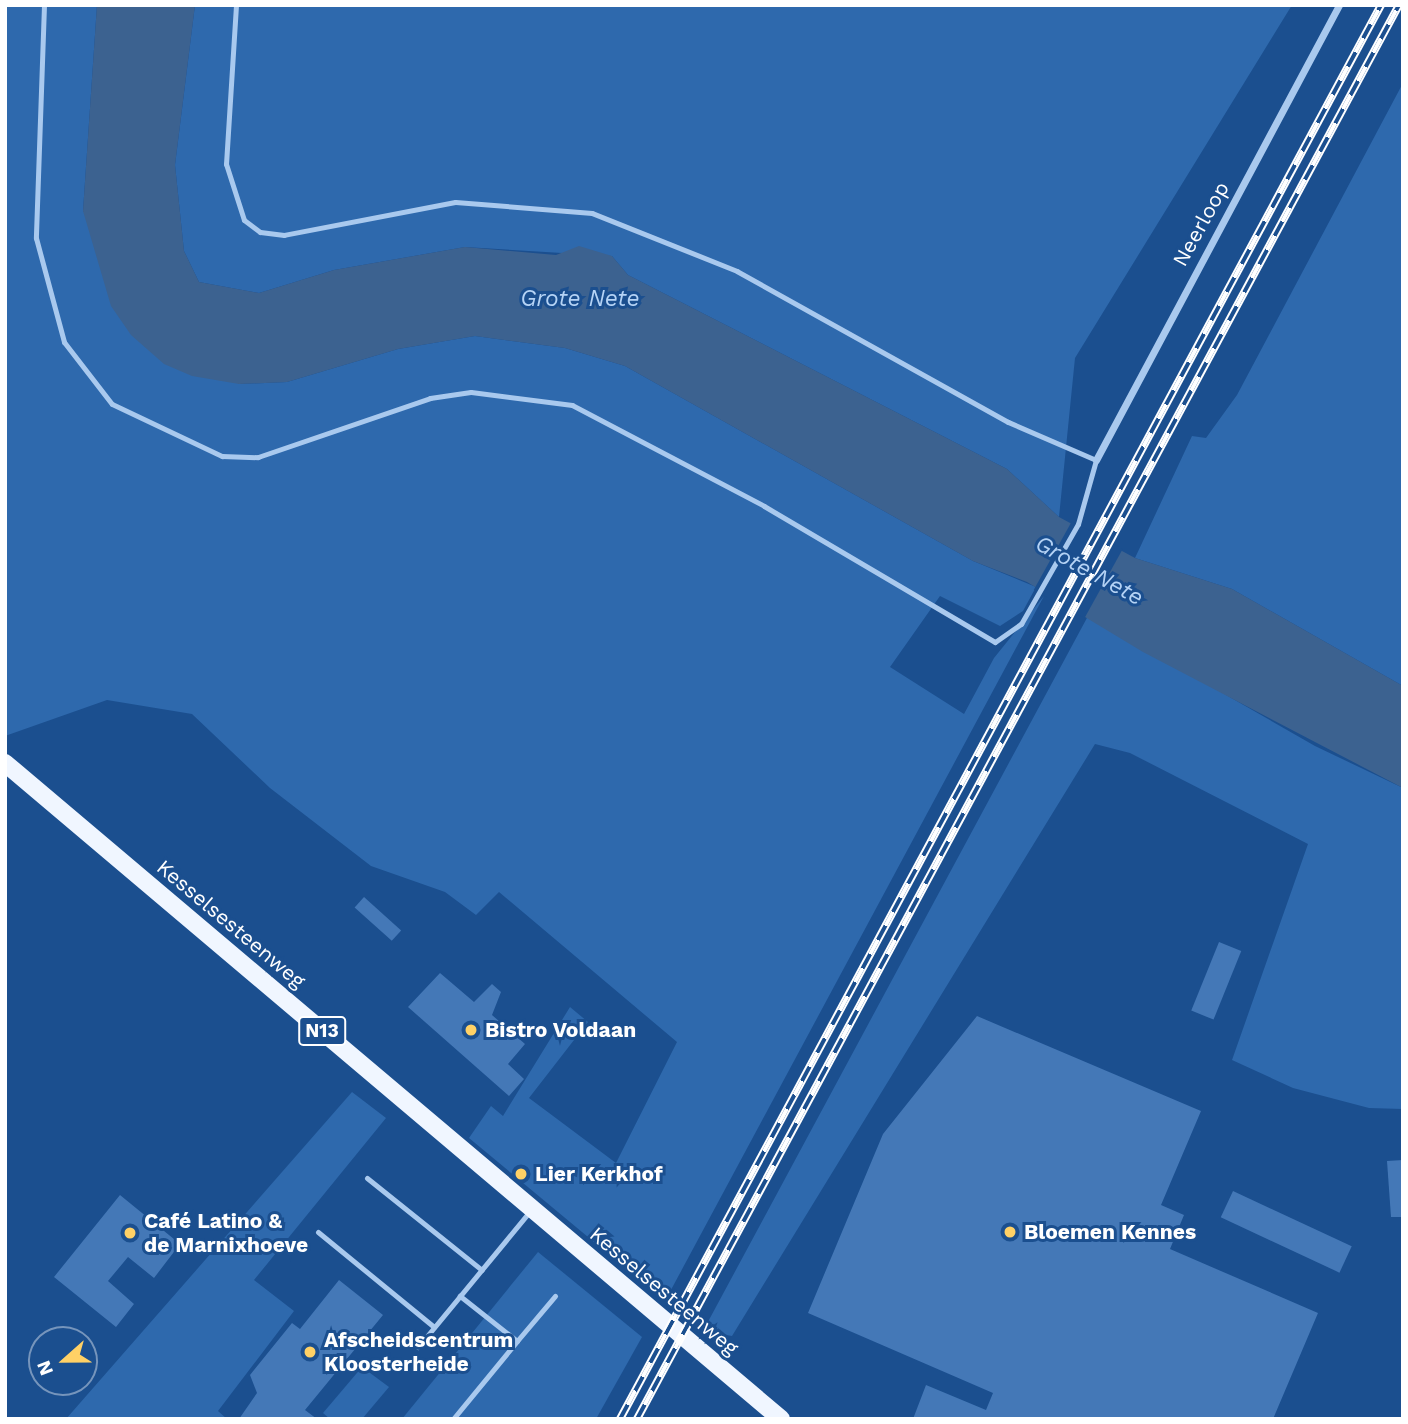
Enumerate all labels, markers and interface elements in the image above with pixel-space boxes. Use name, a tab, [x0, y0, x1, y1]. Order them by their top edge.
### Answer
street label: Neerloop	[1167, 177, 1235, 271]
water label: Grote Nete	[520, 285, 640, 313]
water label: Grote Nete	[1030, 530, 1148, 612]
street label: Kesselsesteenweg	[152, 854, 310, 994]
road number: N13	[298, 1015, 346, 1046]
place label: Bistro Voldaan	[485, 1017, 637, 1043]
marker: Bistro Voldaan	[463, 1022, 479, 1038]
place label: Lier Kerkhof	[535, 1161, 663, 1187]
marker: Lier Kerkhof	[513, 1166, 529, 1182]
place label: Café Latino & de Marnixhoeve	[144, 1208, 308, 1258]
place label: Bloemen Kennes	[1024, 1219, 1196, 1245]
street label: Kesselsesteenweg	[585, 1221, 743, 1361]
marker: Bloemen Kennes	[1002, 1224, 1018, 1240]
marker: Café Latino & de Marnixhoeve	[122, 1225, 138, 1241]
north arrow	[28, 1326, 98, 1396]
place label: Afscheidscentrum Kloosterheide	[324, 1327, 513, 1377]
marker: Afscheidscentrum Kloosterheide	[302, 1344, 318, 1360]
text: N	[32, 1357, 58, 1379]

